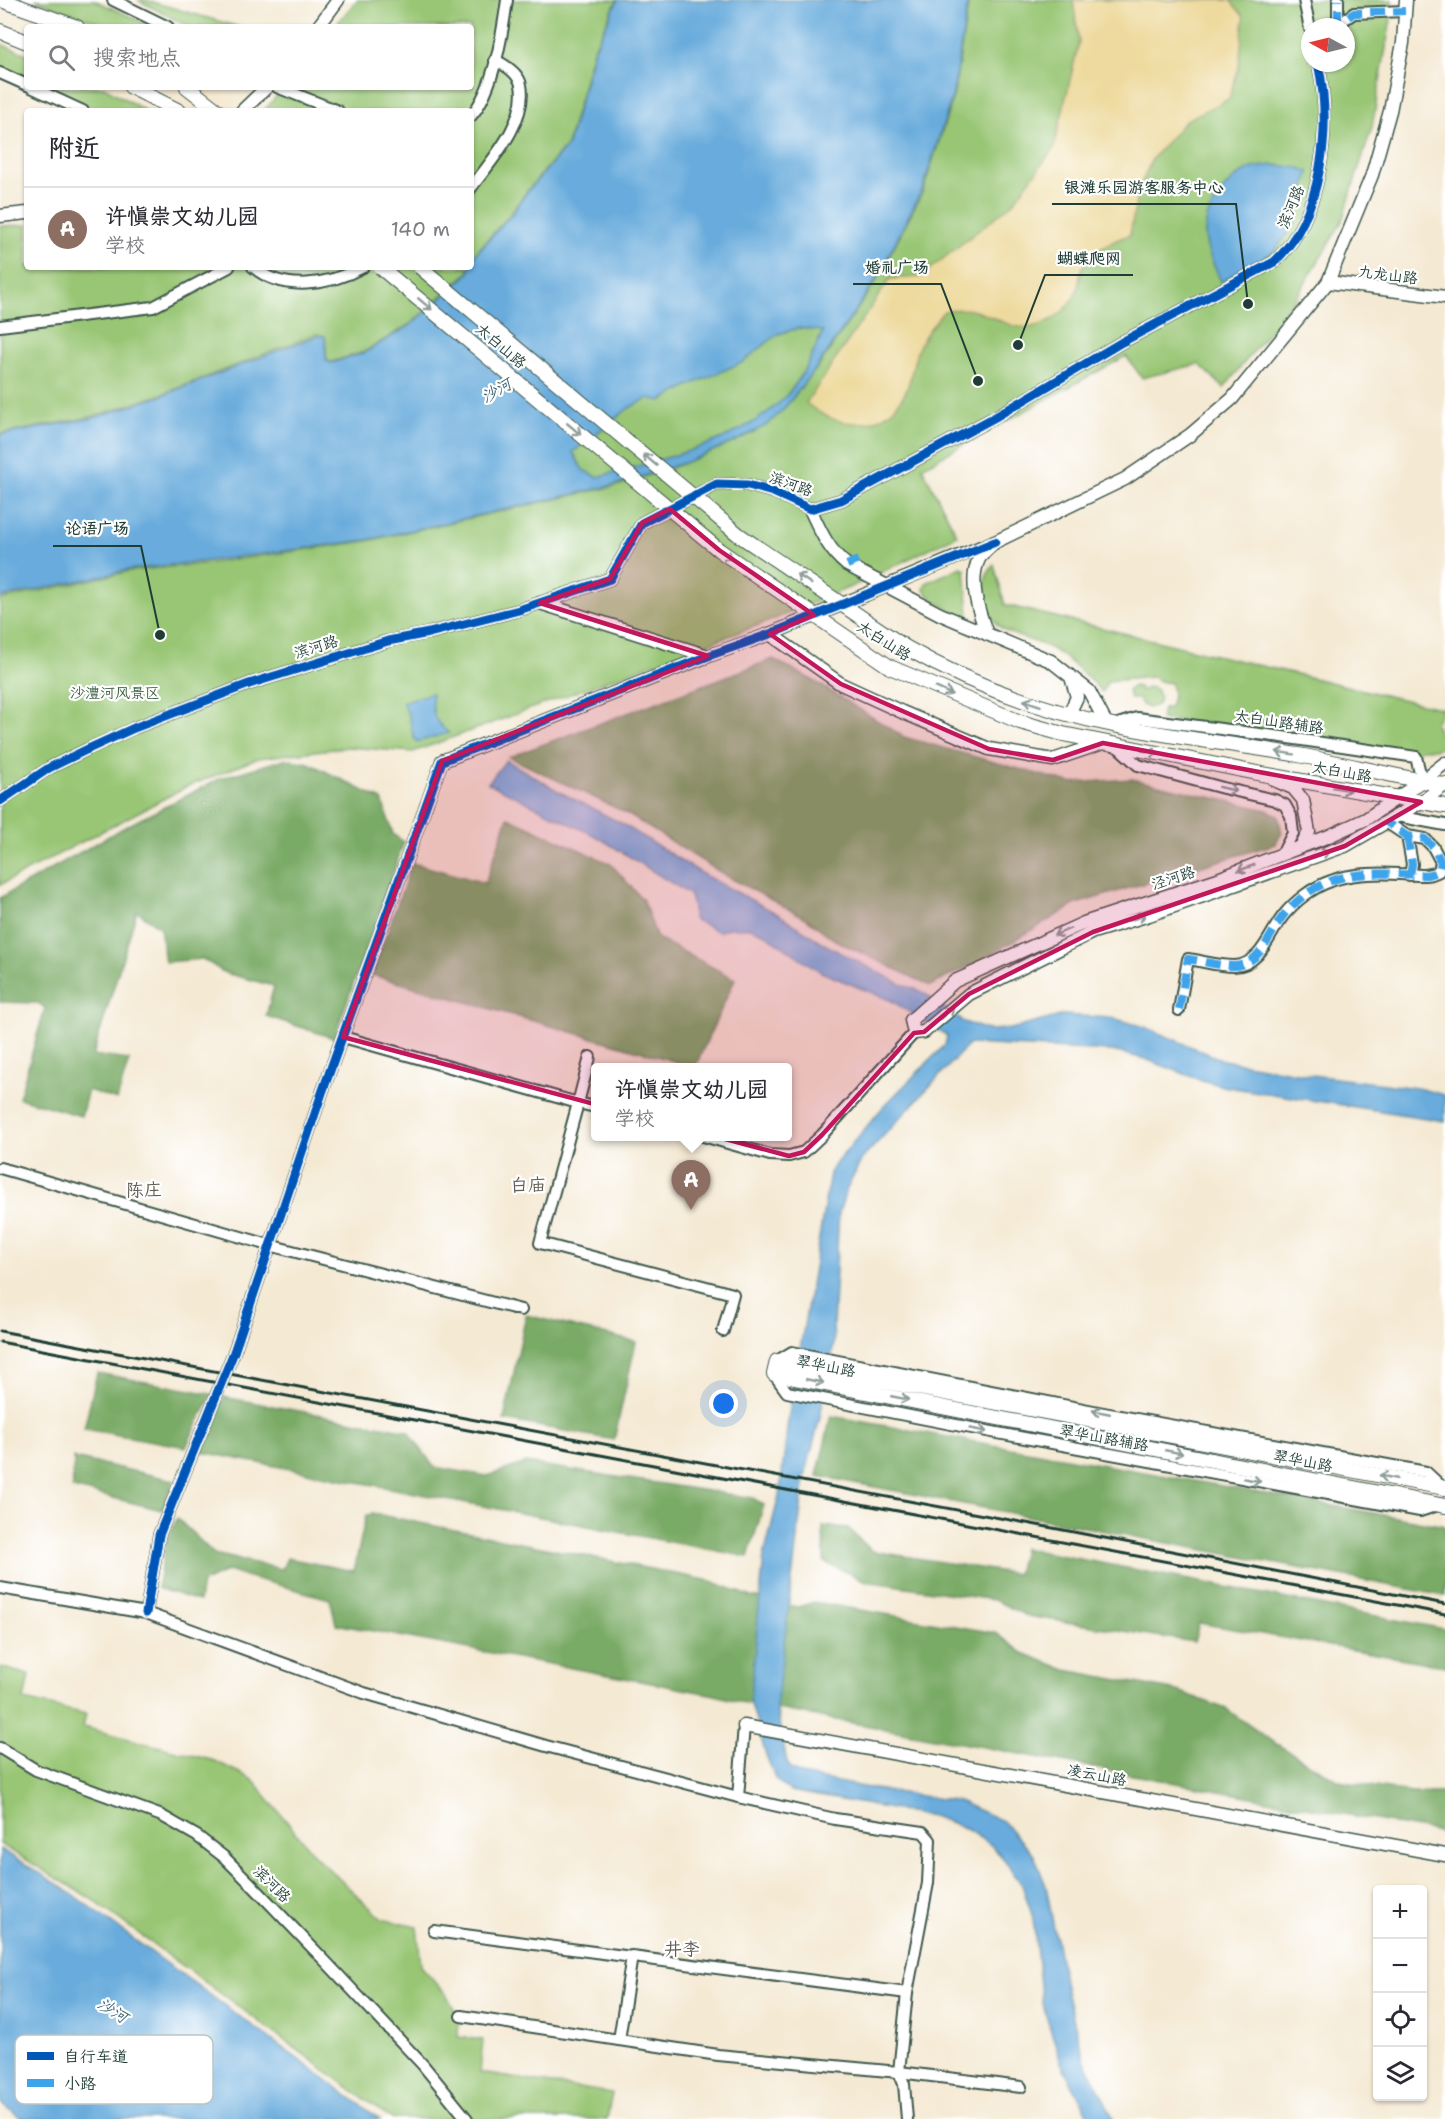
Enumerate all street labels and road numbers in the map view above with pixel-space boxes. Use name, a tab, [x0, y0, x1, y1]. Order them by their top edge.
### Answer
street label: 滨河路	[1273, 182, 1309, 232]
street label: 九龙山路	[1357, 261, 1419, 289]
street label: 太白山路	[472, 319, 530, 373]
street label: 滨河路	[766, 467, 816, 501]
street label: 太白山路	[853, 617, 915, 665]
street label: 滨河路	[292, 631, 340, 663]
street label: 太白山路辅路	[1233, 706, 1325, 738]
street label: 太白山路	[1311, 757, 1373, 787]
street label: 泾河路	[1149, 862, 1197, 894]
street label: 翠华山路	[795, 1350, 857, 1382]
street label: 翠华山路辅路	[1058, 1420, 1150, 1456]
street label: 翠华山路	[1272, 1445, 1334, 1477]
street label: 凌云山路	[1066, 1759, 1128, 1791]
street label: 滨河路	[249, 1861, 295, 1907]

